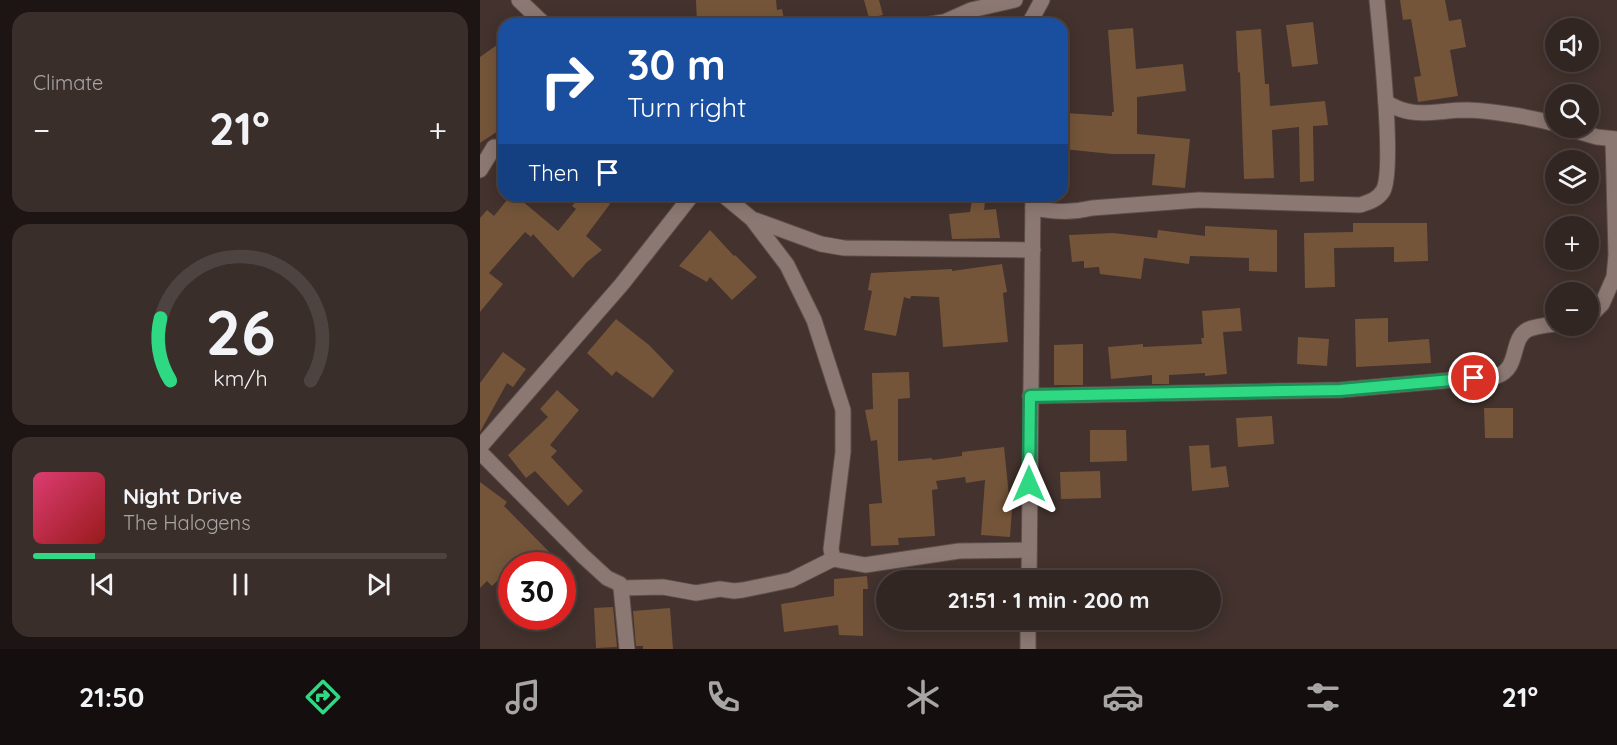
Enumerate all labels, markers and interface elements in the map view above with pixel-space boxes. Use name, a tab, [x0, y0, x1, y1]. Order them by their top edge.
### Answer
map controls	[1545, 18, 1599, 336]
button: sound	[1545, 18, 1599, 72]
text: 30 m	[627, 38, 726, 91]
icon: right	[528, 42, 606, 120]
text: Climate	[33, 70, 103, 95]
button: search	[1545, 84, 1599, 138]
text: Turn right	[627, 90, 746, 124]
text: 21°	[209, 100, 270, 156]
text: −	[33, 109, 50, 150]
text: +	[428, 109, 447, 150]
button: layers	[1545, 150, 1599, 204]
icon: arrive	[591, 156, 624, 189]
text: Then	[528, 159, 579, 187]
button: +	[1545, 216, 1599, 270]
button: −	[1545, 282, 1599, 336]
text: 26	[205, 294, 275, 372]
pin	[1448, 352, 1499, 403]
icon: arrive	[1457, 361, 1490, 394]
text: km/h	[213, 366, 267, 392]
position arrow	[997, 452, 1061, 516]
text: Night Drive	[123, 482, 242, 510]
text: The Halogens	[123, 510, 251, 535]
speed limit sign: 30	[498, 552, 576, 630]
icon: previous	[86, 568, 119, 601]
icon: pause	[224, 568, 257, 601]
icon: next	[362, 568, 395, 601]
text: 21:51 · 1 min · 200 m	[947, 586, 1150, 614]
icon: directions	[302, 676, 344, 718]
icon: music	[502, 676, 544, 718]
icon: phone	[702, 676, 744, 718]
icon: climate	[902, 676, 944, 718]
icon: car	[1102, 676, 1144, 718]
icon: filters	[1302, 676, 1344, 718]
text: 21:50	[79, 680, 144, 714]
text: 21°	[1502, 680, 1538, 714]

